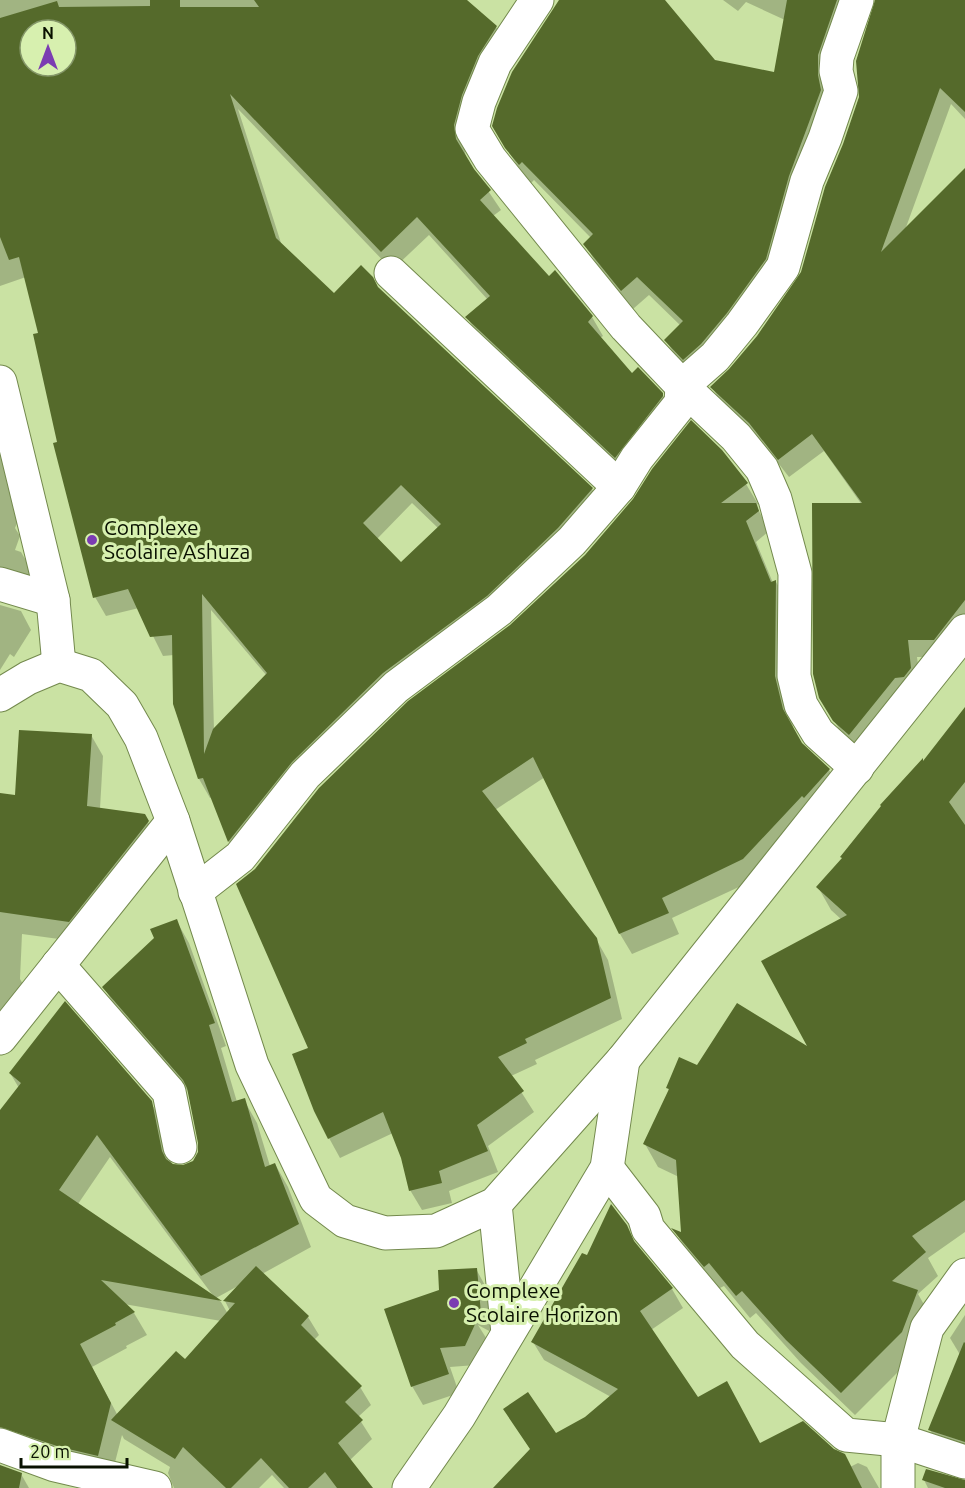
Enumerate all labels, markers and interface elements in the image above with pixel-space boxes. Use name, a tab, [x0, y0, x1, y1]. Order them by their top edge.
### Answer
north arrow	[18, 18, 78, 78]
text: N	[42, 24, 54, 42]
place label: Complexe Scolaire Ashuza	[104, 515, 250, 563]
marker: Complexe Scolaire Ashuza	[85, 533, 99, 547]
place label: Complexe Scolaire Horizon	[466, 1278, 618, 1326]
marker: Complexe Scolaire Horizon	[447, 1296, 461, 1310]
scale bar	[21, 1431, 128, 1469]
text: 20 m	[30, 1441, 70, 1461]

